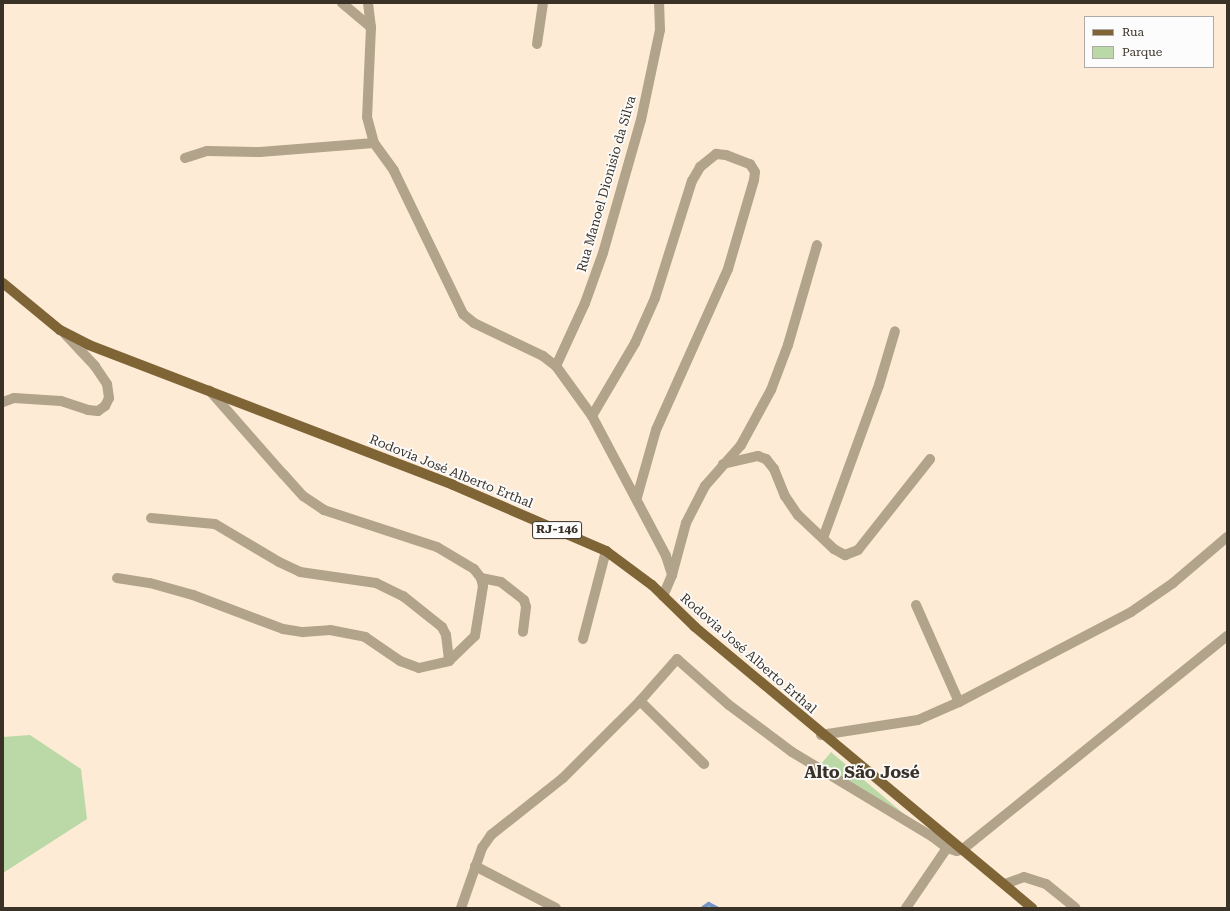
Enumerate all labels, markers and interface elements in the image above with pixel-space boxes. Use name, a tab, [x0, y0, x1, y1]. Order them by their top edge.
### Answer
legend	[1084, 16, 1214, 68]
text: Rua	[1122, 25, 1144, 39]
text: Parque	[1122, 45, 1162, 59]
street label: Rua Manoel Dionisio da Silva	[574, 94, 640, 274]
street label: Rodovia José Alberto Erthal	[367, 432, 535, 512]
road number: RJ-146	[532, 520, 582, 540]
street label: Rodovia José Alberto Erthal	[677, 591, 819, 717]
district label: Alto São José	[804, 763, 920, 783]

